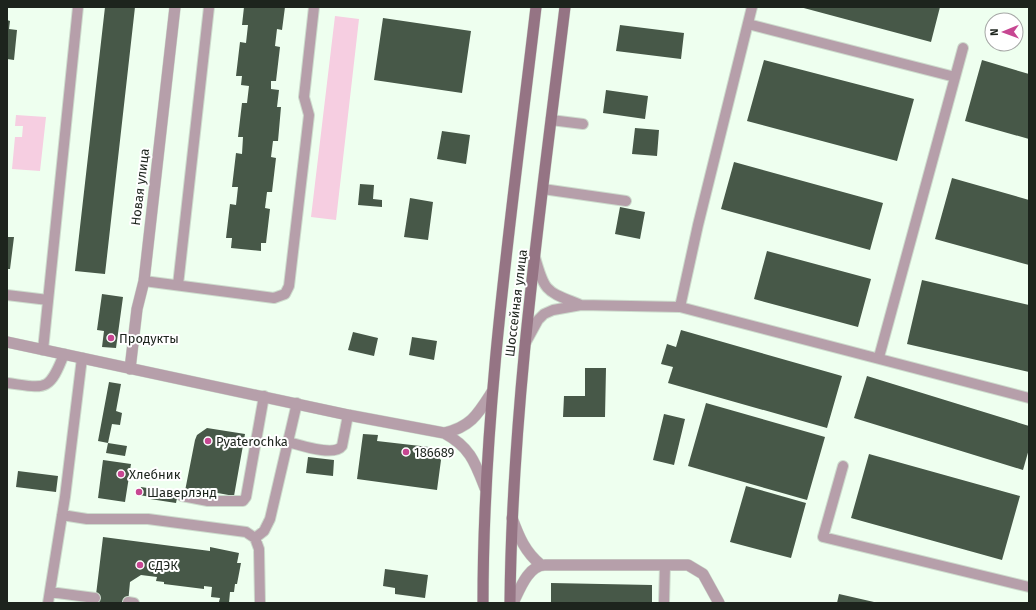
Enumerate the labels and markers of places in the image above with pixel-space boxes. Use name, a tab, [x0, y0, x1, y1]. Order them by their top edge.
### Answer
place label: Продукты	[119, 331, 179, 346]
marker: Продукты	[106, 333, 116, 343]
place label: Pyaterochka	[216, 434, 288, 449]
marker: Pyaterochka	[203, 436, 213, 446]
place label: 186689	[414, 445, 455, 460]
marker: 186689	[401, 447, 411, 457]
place label: Хлебник	[129, 467, 181, 482]
marker: Хлебник	[116, 469, 126, 479]
place label: Шаверлэнд	[147, 485, 217, 500]
marker: Шаверлэнд	[134, 487, 144, 497]
place label: СДЭК	[148, 558, 178, 573]
marker: СДЭК	[135, 560, 145, 570]

